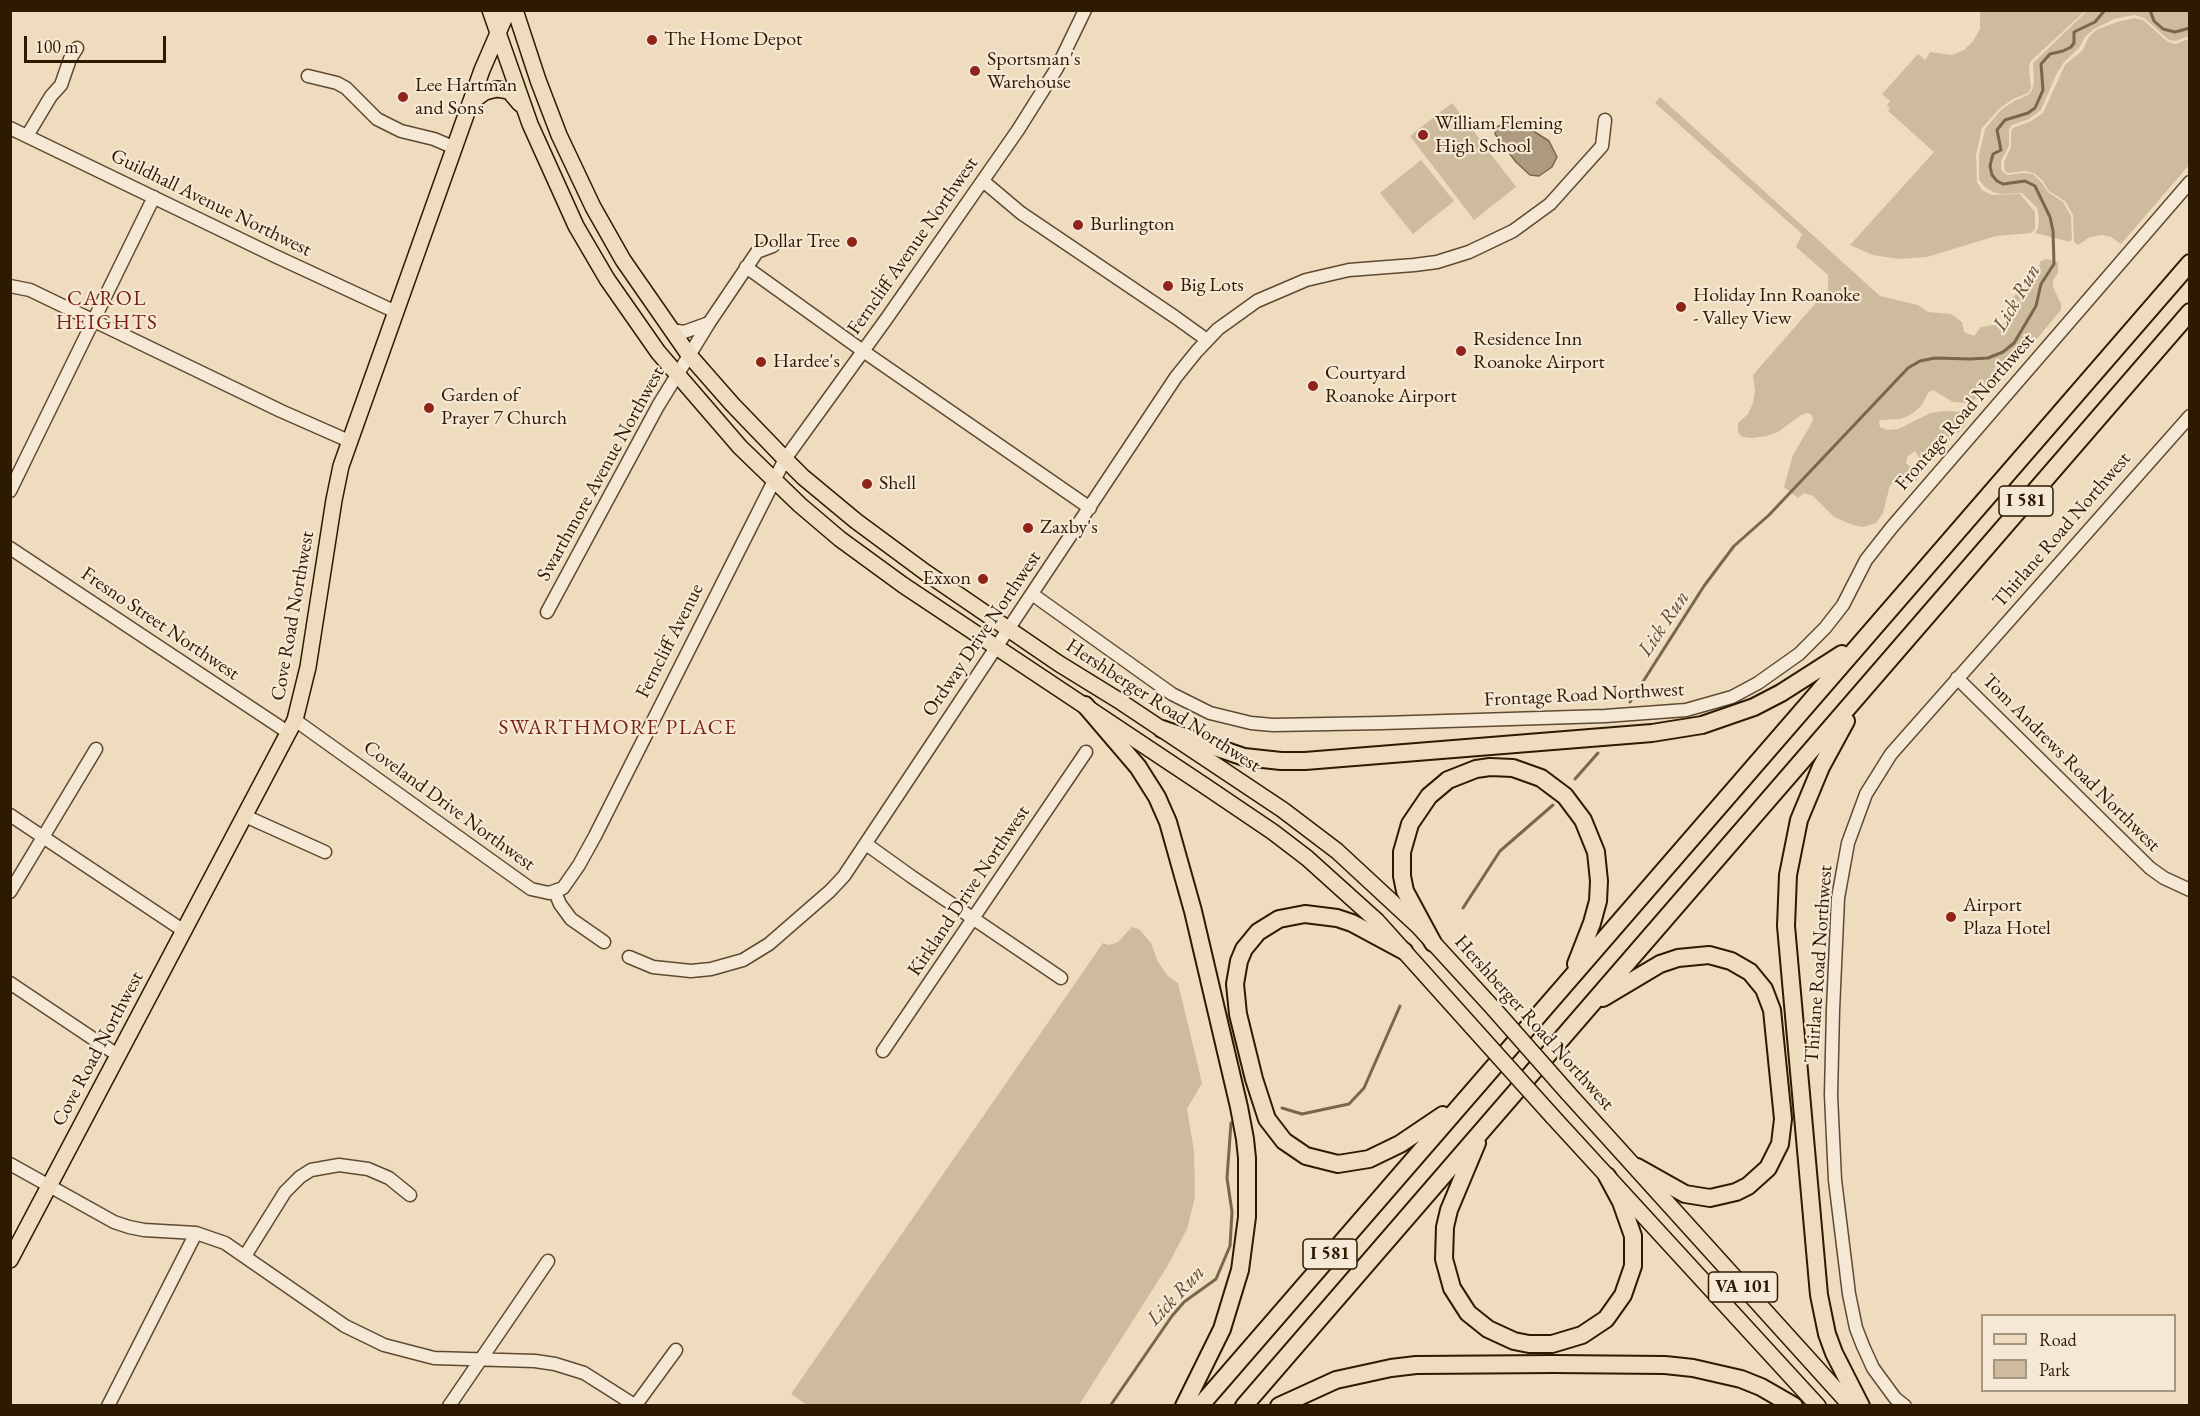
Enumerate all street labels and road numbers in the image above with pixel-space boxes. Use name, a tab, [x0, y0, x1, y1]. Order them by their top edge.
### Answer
street label: Guildhall Avenue Northwest	[107, 144, 315, 262]
street label: Ferncliff Avenue Northwest	[842, 152, 984, 340]
street label: Frontage Road Northwest	[1890, 329, 2040, 495]
street label: Swarthmore Avenue Northwest	[532, 363, 670, 585]
street label: Thirlane Road Northwest	[1988, 447, 2136, 613]
road number: I 581	[1999, 486, 2053, 516]
street label: Cove Road Northwest	[266, 529, 320, 703]
street label: Ordway Drive Northwest	[918, 546, 1046, 722]
street label: Fresno Street Northwest	[76, 562, 244, 686]
street label: Ferncliff Avenue	[631, 580, 709, 702]
street label: Hershberger Road Northwest	[1061, 634, 1265, 778]
street label: Tom Andrews Road Northwest	[1977, 669, 2165, 857]
street label: Frontage Road Northwest	[1483, 678, 1685, 712]
street label: Coveland Drive Northwest	[359, 736, 539, 876]
street label: Kirkland Drive Northwest	[903, 801, 1035, 981]
street label: Thirlane Road Northwest	[1800, 864, 1838, 1064]
street label: Hershberger Road Northwest	[1449, 930, 1619, 1116]
street label: Cove Road Northwest	[47, 967, 149, 1131]
road number: I 581	[1303, 1239, 1357, 1269]
road number: VA 101	[1708, 1272, 1778, 1302]

